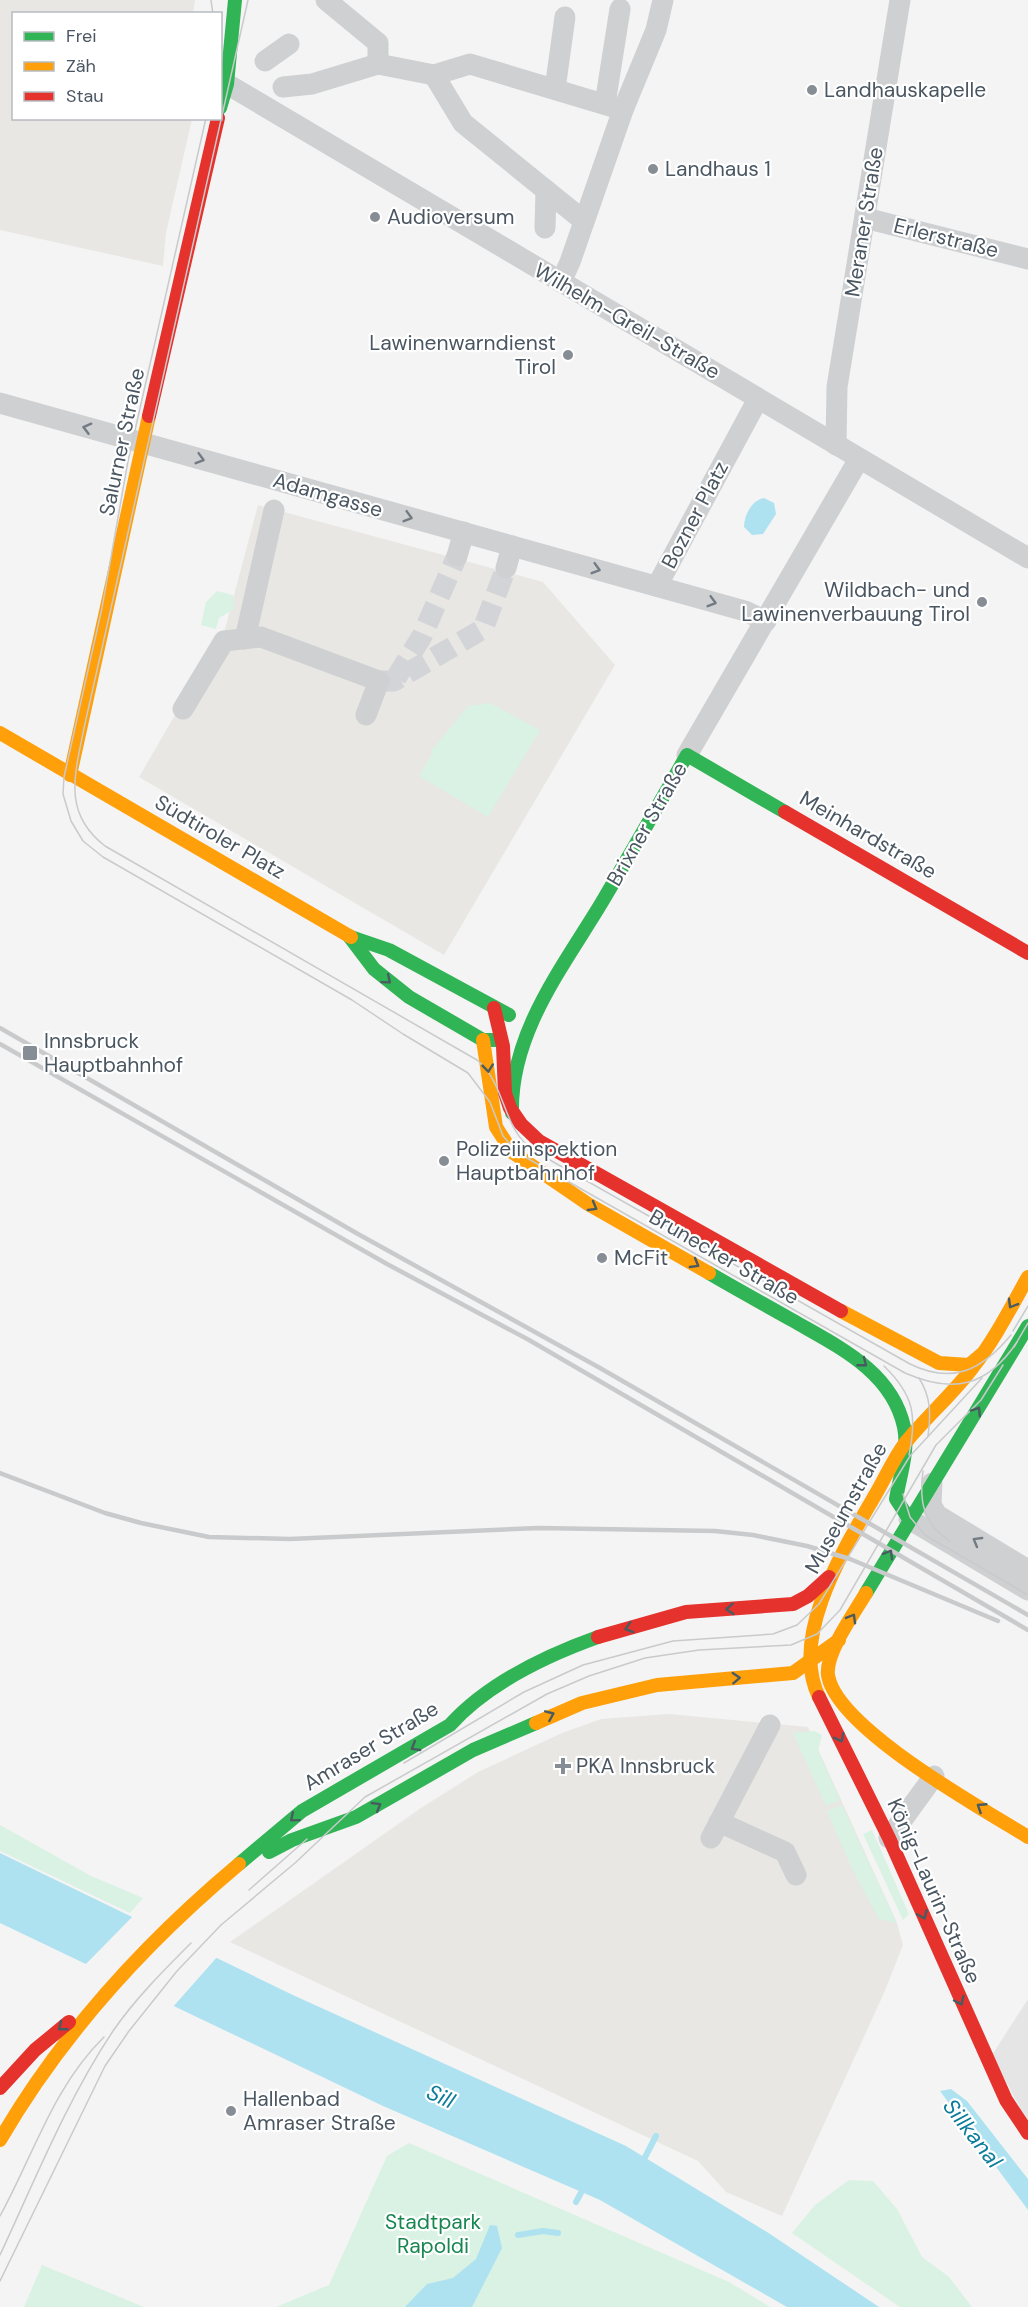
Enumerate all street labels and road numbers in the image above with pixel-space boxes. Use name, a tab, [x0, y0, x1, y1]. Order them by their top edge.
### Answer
street label: Meraner Straße	[838, 145, 890, 299]
street label: Erlerstraße	[891, 211, 1001, 265]
street label: Wilhelm-Greil-Straße	[529, 256, 725, 386]
street label: Salurner Straße	[93, 365, 151, 519]
street label: Bozner Platz	[655, 456, 735, 574]
street label: Adamgasse	[270, 466, 386, 524]
street label: Brixner Straße	[600, 757, 694, 891]
street label: Meinhardstraße	[794, 784, 942, 886]
street label: Südtiroler Platz	[150, 788, 290, 886]
street label: Brunecker Straße	[644, 1203, 804, 1311]
street label: Museumstraße	[798, 1437, 894, 1579]
street label: Amraser Straße	[298, 1695, 444, 1797]
street label: König-Laurin-Straße	[881, 1794, 988, 1988]

